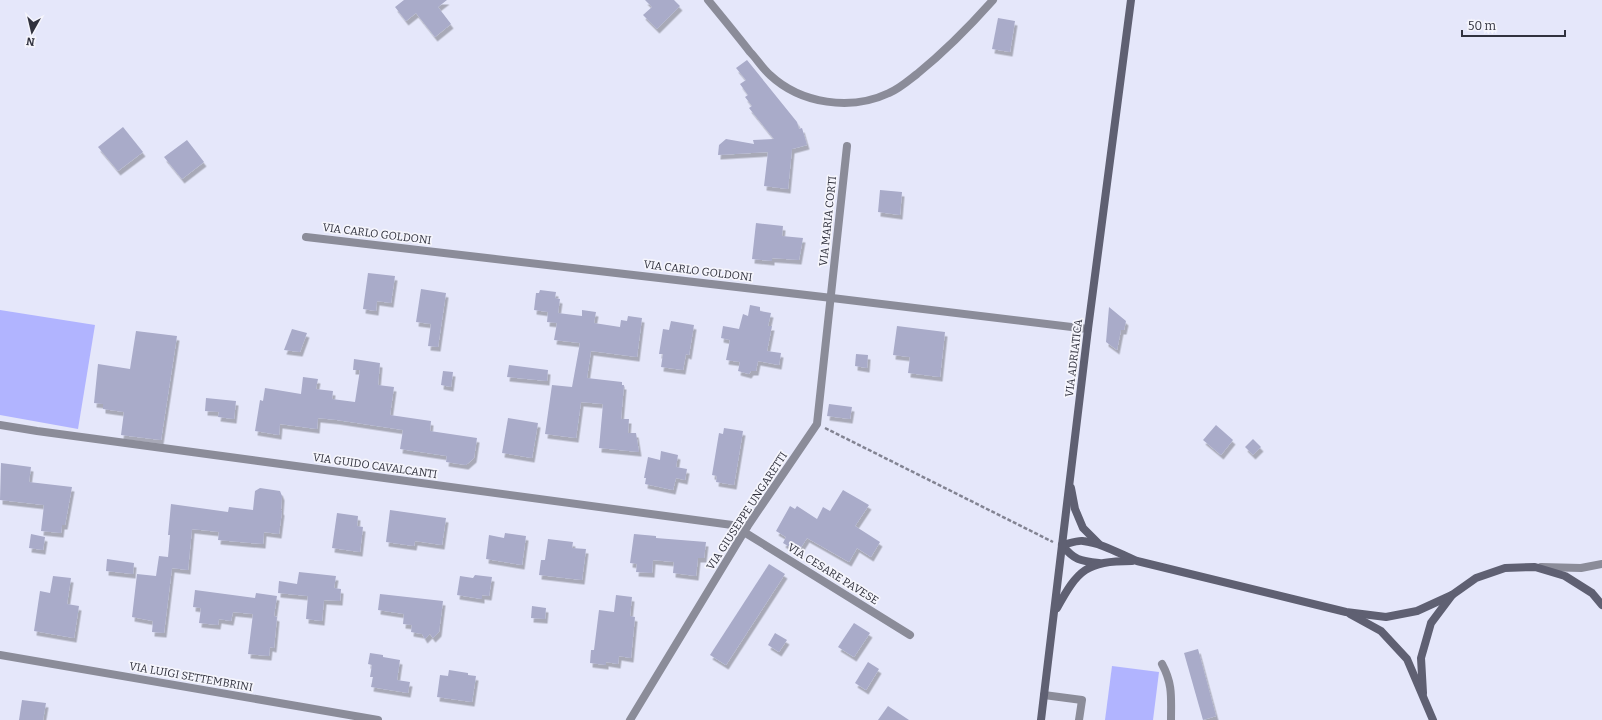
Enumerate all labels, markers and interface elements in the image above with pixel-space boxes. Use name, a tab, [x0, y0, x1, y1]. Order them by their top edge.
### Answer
north arrow	[12, 12, 52, 52]
scale bar	[1462, 12, 1565, 38]
text: 50 m	[1468, 19, 1497, 33]
text: N	[25, 34, 36, 48]
street label: VIA MARIA CORTI	[817, 175, 839, 267]
street label: VIA CARLO GOLDONI	[322, 221, 432, 247]
street label: VIA CARLO GOLDONI	[643, 258, 753, 284]
street label: VIA ADRIATICA	[1063, 318, 1085, 398]
street label: VIA GIUSEPPE UNGARETTI	[704, 449, 790, 572]
street label: VIA GUIDO CAVALCANTI	[312, 451, 438, 481]
street label: VIA CESARE PAVESE	[785, 541, 881, 607]
street label: VIA LUIGI SETTEMBRINI	[128, 660, 254, 694]

